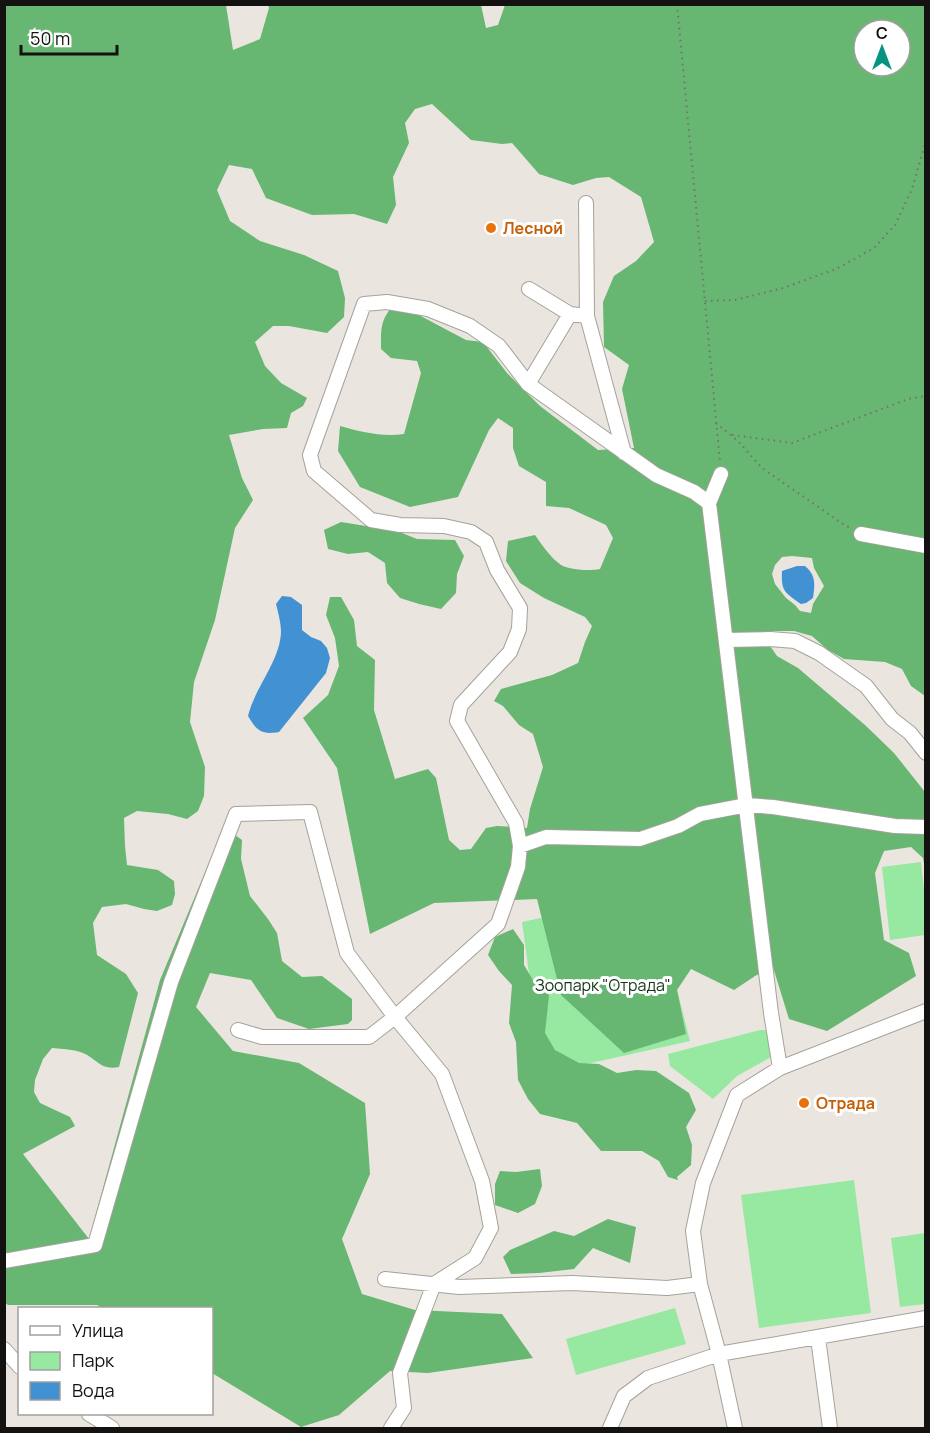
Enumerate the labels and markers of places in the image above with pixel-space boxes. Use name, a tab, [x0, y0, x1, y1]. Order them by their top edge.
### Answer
place label: Лесной	[503, 217, 563, 239]
marker: Лесной	[484, 221, 498, 235]
place label: Отрада	[816, 1092, 875, 1114]
marker: Отрада	[797, 1096, 811, 1110]

